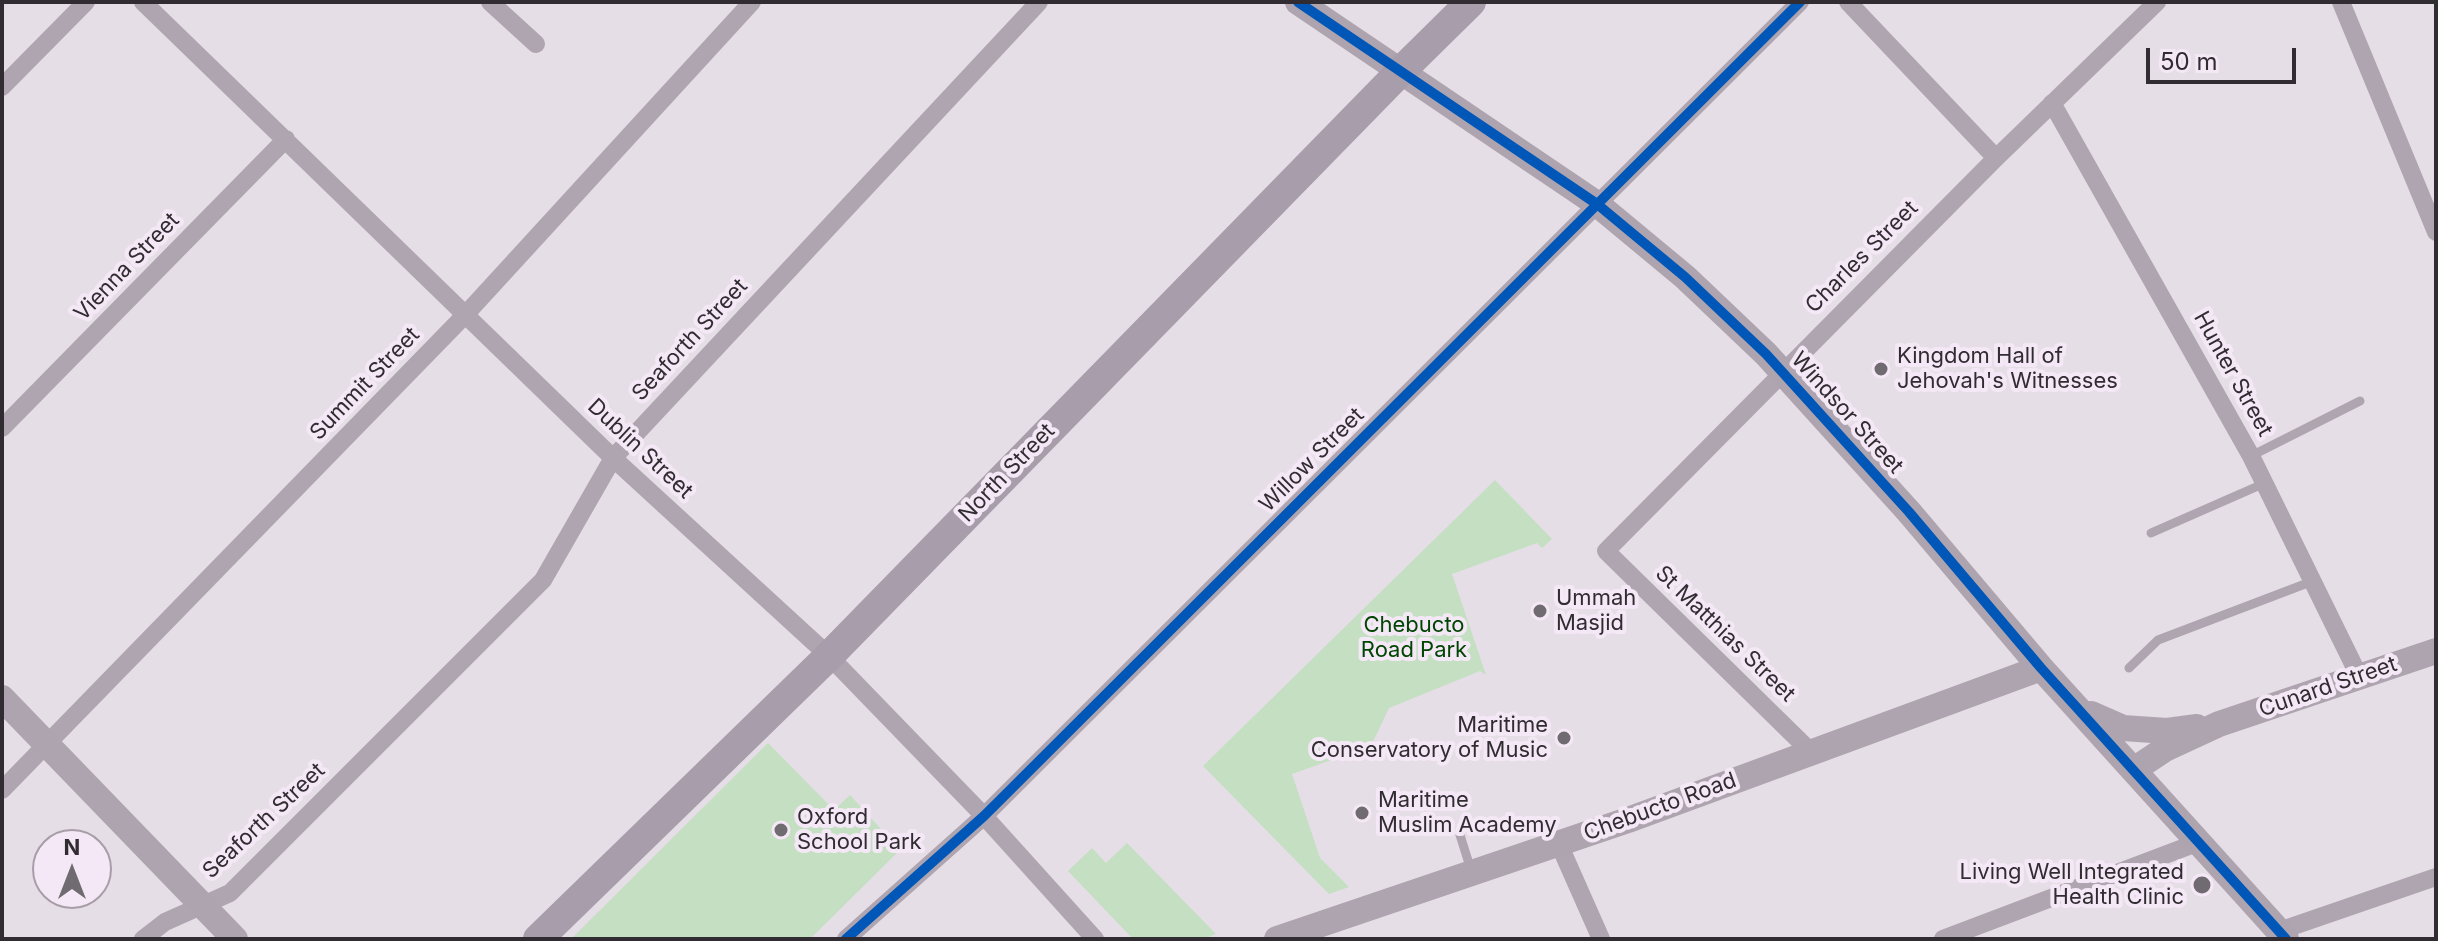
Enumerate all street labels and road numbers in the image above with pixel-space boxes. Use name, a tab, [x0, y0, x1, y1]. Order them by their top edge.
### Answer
street label: Charles Street	[1800, 195, 1924, 319]
street label: Vienna Street	[69, 207, 185, 327]
street label: Seaforth Street	[627, 273, 753, 407]
street label: Hunter Street	[2188, 307, 2278, 441]
street label: Summit Street	[305, 322, 425, 446]
street label: Windsor Street	[1785, 347, 1909, 479]
street label: Dublin Street	[582, 394, 698, 504]
street label: Willow Street	[1254, 402, 1370, 518]
street label: North Street	[953, 418, 1061, 528]
street label: St Matthias Street	[1650, 561, 1800, 707]
street label: Cunard Street	[2256, 651, 2400, 723]
street label: Seaforth Street	[197, 758, 331, 884]
street label: Chebucto Road	[1580, 767, 1740, 847]

